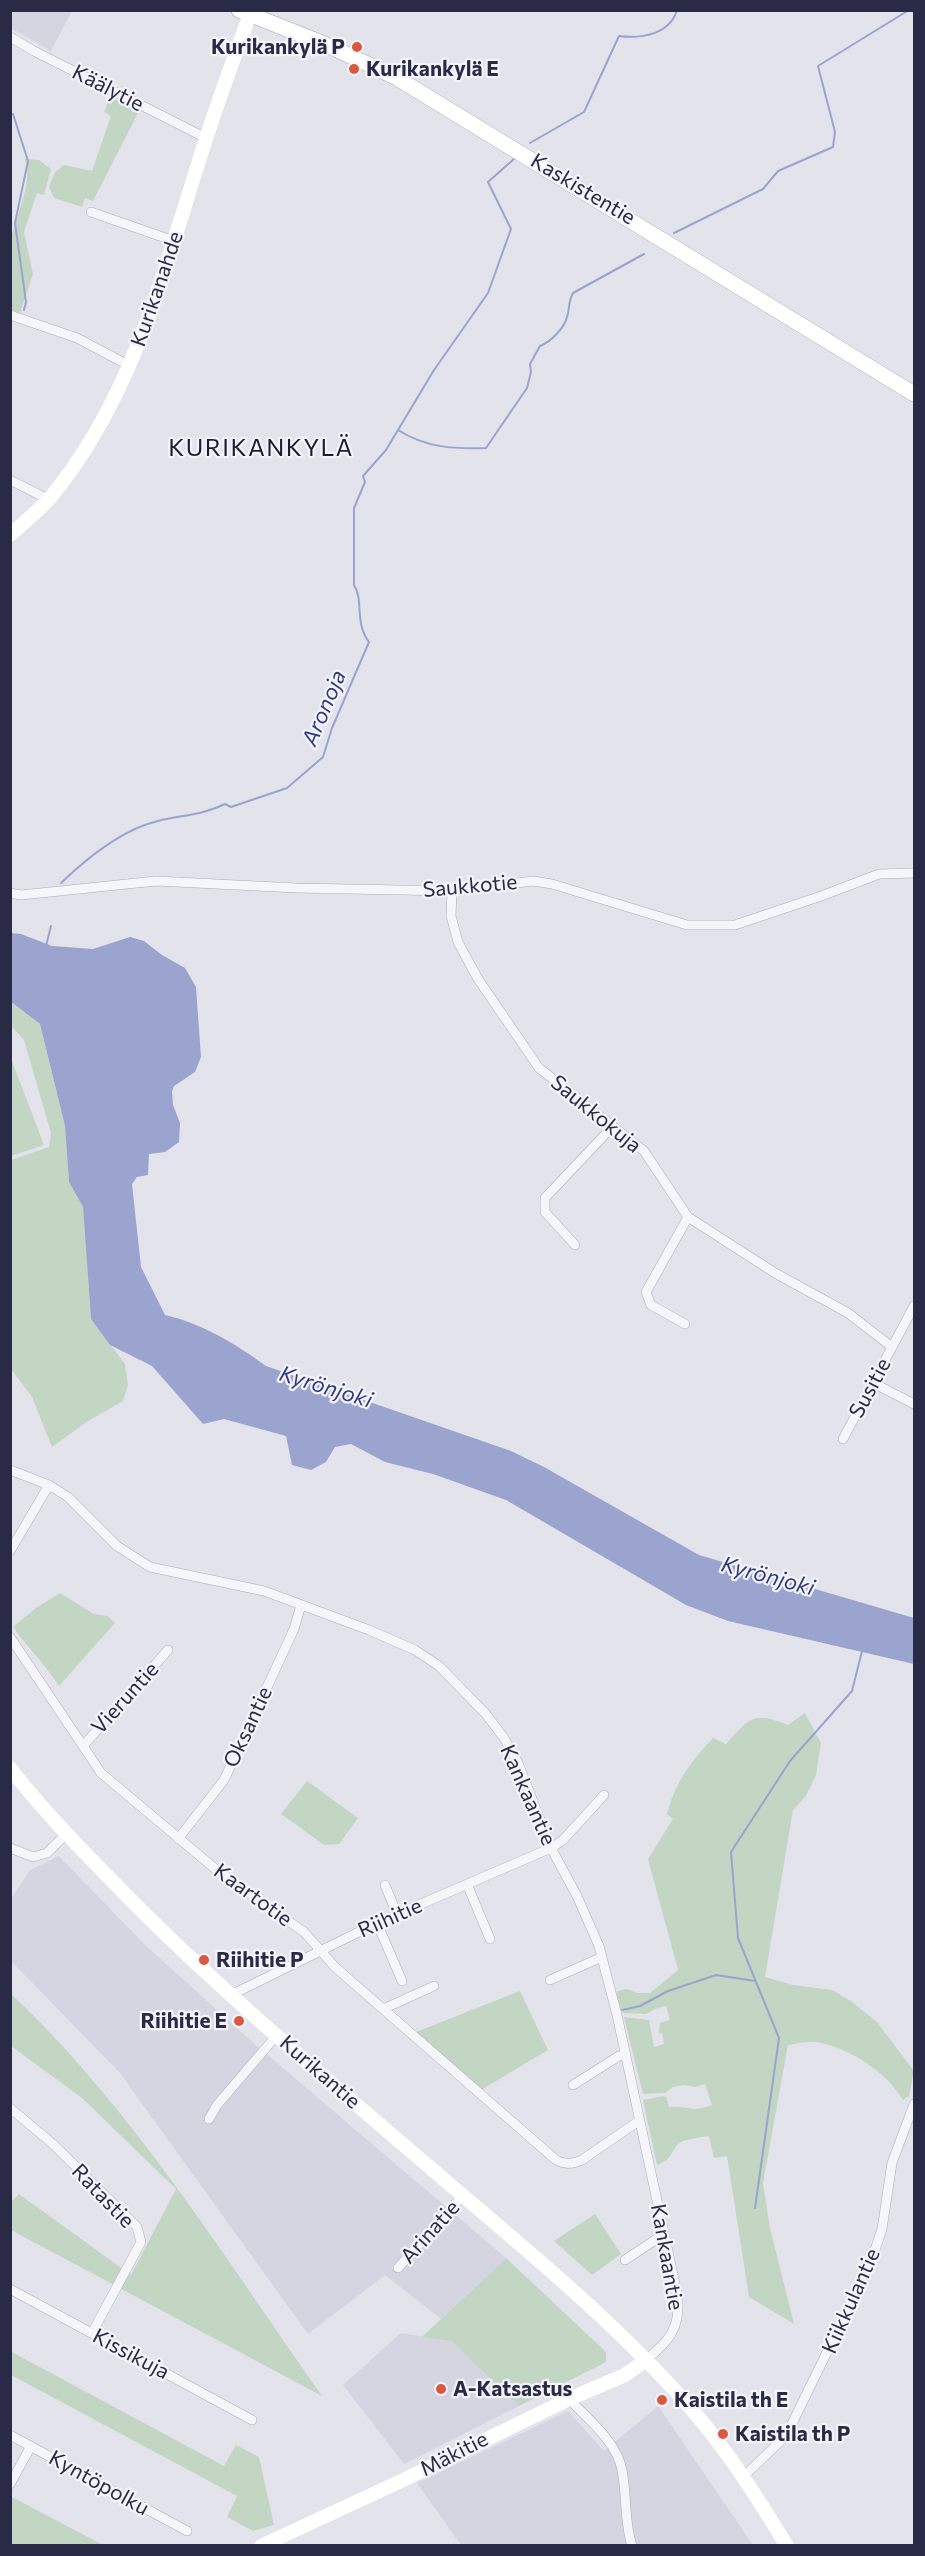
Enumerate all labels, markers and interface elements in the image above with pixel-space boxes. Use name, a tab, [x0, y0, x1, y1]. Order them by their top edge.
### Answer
place label: Kurikankylä P	[211, 34, 345, 60]
marker: Kurikankylä P	[350, 40, 364, 54]
place label: Kurikankylä E	[366, 56, 499, 82]
street label: Käälytie	[68, 59, 148, 117]
marker: Kurikankylä E	[347, 62, 361, 76]
street label: Kaskistentie	[526, 148, 640, 230]
street label: Kurikanahde	[126, 228, 188, 350]
district label: KURIKANKYLÄ	[168, 434, 354, 462]
water label: Aronoja	[296, 666, 352, 750]
street label: Saukkotie	[422, 869, 518, 903]
street label: Saukkokuja	[546, 1070, 646, 1158]
street label: Susitie	[844, 1354, 896, 1422]
water label: Kyrönjoki	[276, 1360, 376, 1414]
water label: Kyrönjoki	[718, 1551, 818, 1601]
street label: Vieruntie	[86, 1657, 164, 1739]
street label: Oksantie	[218, 1683, 278, 1771]
street label: Kankaantie	[495, 1741, 561, 1849]
street label: Kaartotie	[209, 1858, 297, 1932]
street label: Riihitie	[354, 1893, 426, 1943]
place label: Riihitie P	[216, 1947, 304, 1973]
marker: Riihitie P	[197, 1953, 211, 1967]
place label: Riihitie E	[140, 2008, 227, 2034]
marker: Riihitie E	[232, 2014, 246, 2028]
street label: Kurikantie	[274, 2030, 366, 2114]
street label: Ratastie	[66, 2159, 140, 2233]
street label: Arinatie	[395, 2195, 465, 2269]
street label: Kankaantie	[645, 2202, 689, 2312]
street label: Kiikkulantie	[817, 2244, 885, 2358]
street label: Kissikuja	[88, 2323, 174, 2385]
place label: A-Katsastus	[453, 2376, 572, 2402]
marker: A-Katsastus	[434, 2382, 448, 2396]
place label: Kaistila th E	[674, 2387, 788, 2413]
marker: Kaistila th E	[655, 2393, 669, 2407]
place label: Kaistila th P	[735, 2421, 850, 2447]
street label: Mäkitie	[416, 2426, 492, 2482]
marker: Kaistila th P	[716, 2427, 730, 2441]
street label: Kyntöpolku	[44, 2445, 154, 2521]

